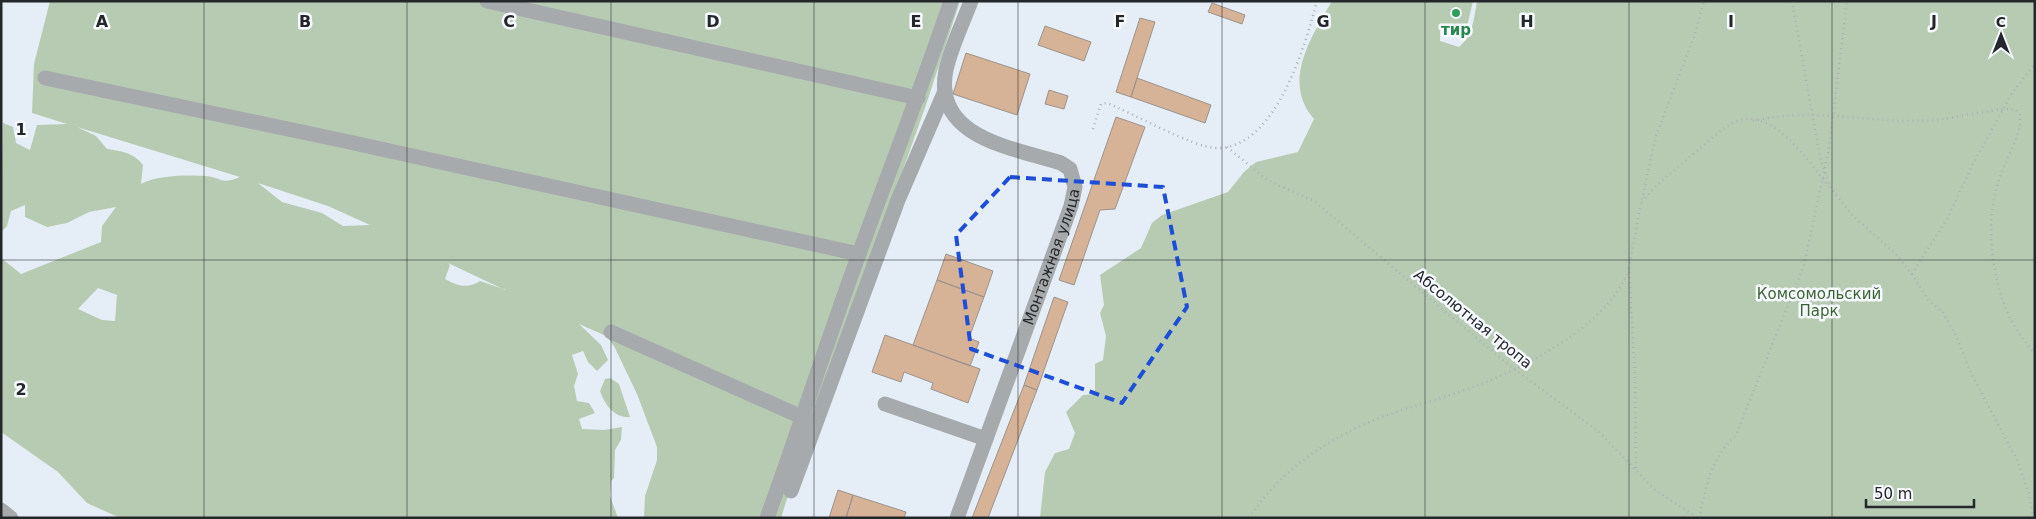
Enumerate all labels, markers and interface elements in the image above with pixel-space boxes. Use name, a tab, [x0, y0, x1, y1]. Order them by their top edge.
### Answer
marker: тир	[1450, 7, 1462, 19]
north arrow	[1976, 10, 2026, 60]
text: A	[96, 12, 109, 31]
text: B	[299, 12, 311, 31]
text: C	[503, 12, 515, 31]
text: D	[706, 12, 720, 31]
text: E	[911, 12, 921, 31]
text: F	[1115, 12, 1125, 31]
text: G	[1316, 12, 1330, 31]
text: H	[1520, 12, 1534, 31]
text: I	[1728, 12, 1734, 31]
text: J	[1930, 12, 1937, 31]
text: С	[1996, 14, 2006, 30]
place label: тир	[1441, 21, 1471, 39]
text: 1	[15, 120, 27, 139]
street label: Монтажная улица	[1019, 187, 1083, 328]
street label: Абсолютная тропа	[1410, 266, 1536, 372]
park label: Комсомольский Парк	[1757, 285, 1881, 320]
text: 2	[15, 380, 27, 399]
scale bar	[1866, 476, 1974, 508]
text: 50 m	[1874, 485, 1912, 503]

